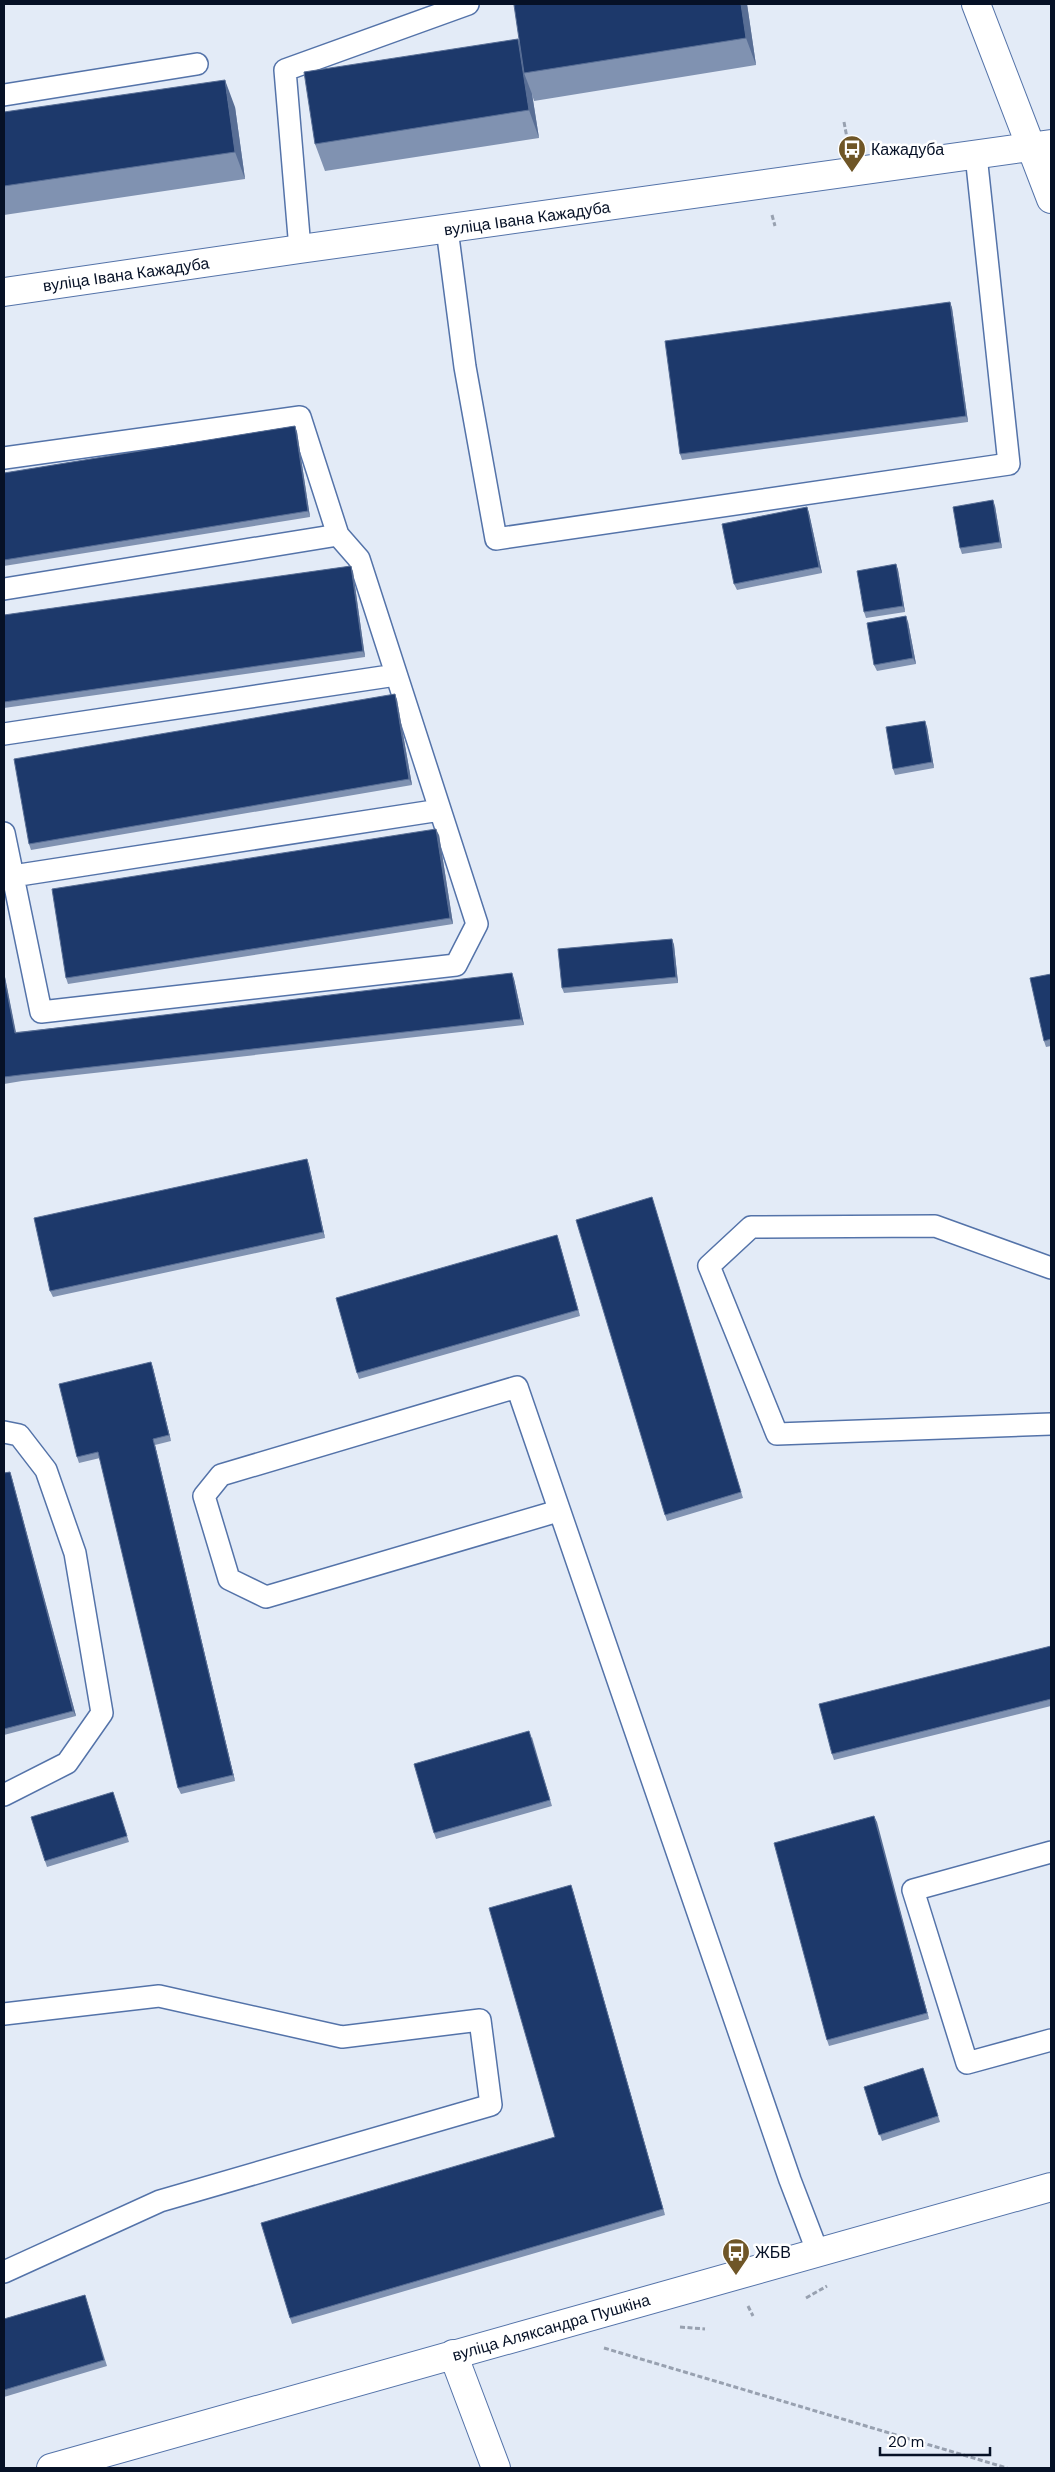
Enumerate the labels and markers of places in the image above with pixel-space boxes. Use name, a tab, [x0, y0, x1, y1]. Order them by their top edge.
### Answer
bus stop icon: Кажадуба	[837, 134, 867, 173]
place label: Кажадуба	[871, 139, 944, 160]
bus stop icon: ЖБВ	[721, 2237, 751, 2276]
place label: ЖБВ	[755, 2242, 791, 2263]

